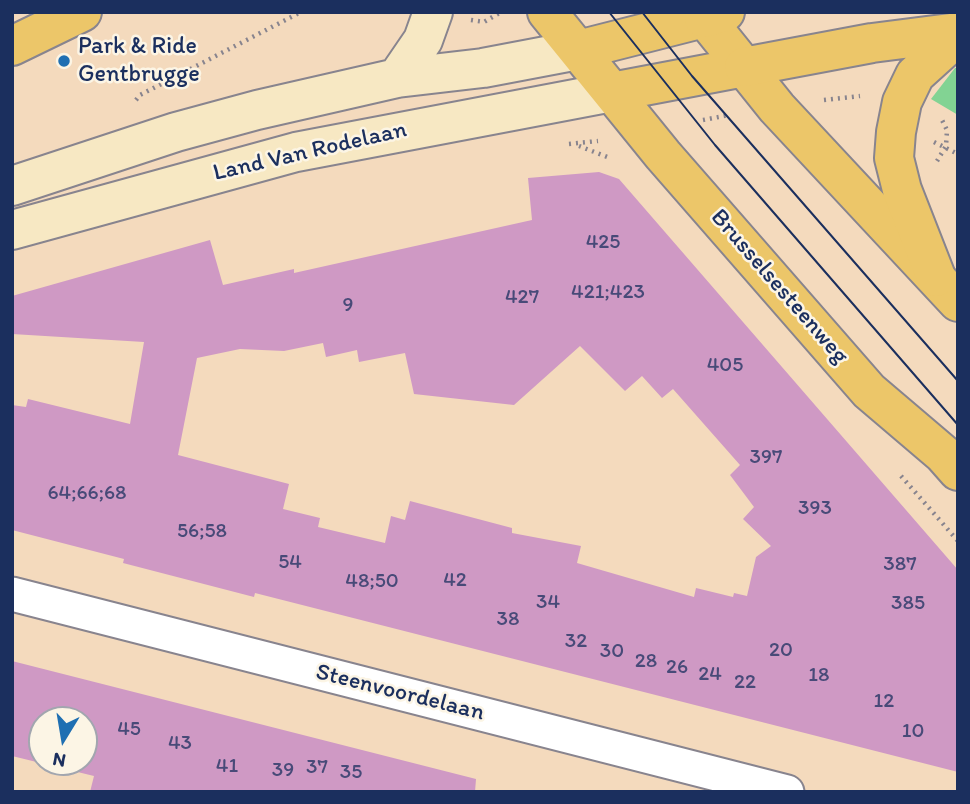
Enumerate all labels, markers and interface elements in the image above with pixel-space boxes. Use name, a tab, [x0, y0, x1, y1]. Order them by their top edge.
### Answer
place label: Park & Ride Gentbrugge	[78, 33, 200, 89]
marker: Park & Ride Gentbrugge	[56, 53, 72, 69]
street label: Land Van Rodelaan	[210, 116, 410, 188]
street label: Brusselsesteenweg	[704, 204, 854, 370]
house number: 425	[586, 230, 620, 256]
house number: 421;423	[571, 280, 645, 306]
house number: 427	[505, 285, 539, 311]
house number: 9	[343, 293, 353, 319]
house number: 405	[707, 353, 743, 379]
house number: 397	[750, 445, 782, 471]
house number: 64;66;68	[47, 481, 127, 507]
house number: 393	[798, 496, 832, 522]
house number: 56;58	[177, 519, 227, 545]
house number: 54	[278, 550, 302, 576]
house number: 387	[883, 552, 917, 578]
house number: 42	[443, 568, 467, 594]
house number: 48;50	[345, 569, 399, 595]
house number: 34	[536, 590, 560, 616]
house number: 385	[891, 591, 925, 617]
house number: 38	[497, 607, 519, 633]
house number: 32	[565, 629, 587, 655]
house number: 20	[769, 638, 793, 664]
house number: 30	[600, 639, 624, 665]
house number: 28	[635, 649, 657, 675]
house number: 26	[666, 655, 688, 681]
street label: Steenvoordelaan	[313, 658, 487, 728]
house number: 24	[698, 662, 722, 688]
house number: 18	[808, 663, 830, 689]
house number: 22	[734, 670, 756, 696]
house number: 12	[874, 689, 894, 715]
north arrow	[28, 706, 98, 776]
house number: 45	[117, 717, 141, 743]
house number: 10	[902, 719, 924, 745]
house number: 43	[168, 731, 192, 757]
text: N	[51, 748, 68, 773]
house number: 41	[216, 754, 238, 780]
house number: 37	[306, 755, 328, 781]
house number: 39	[272, 758, 294, 784]
house number: 35	[340, 760, 362, 786]

